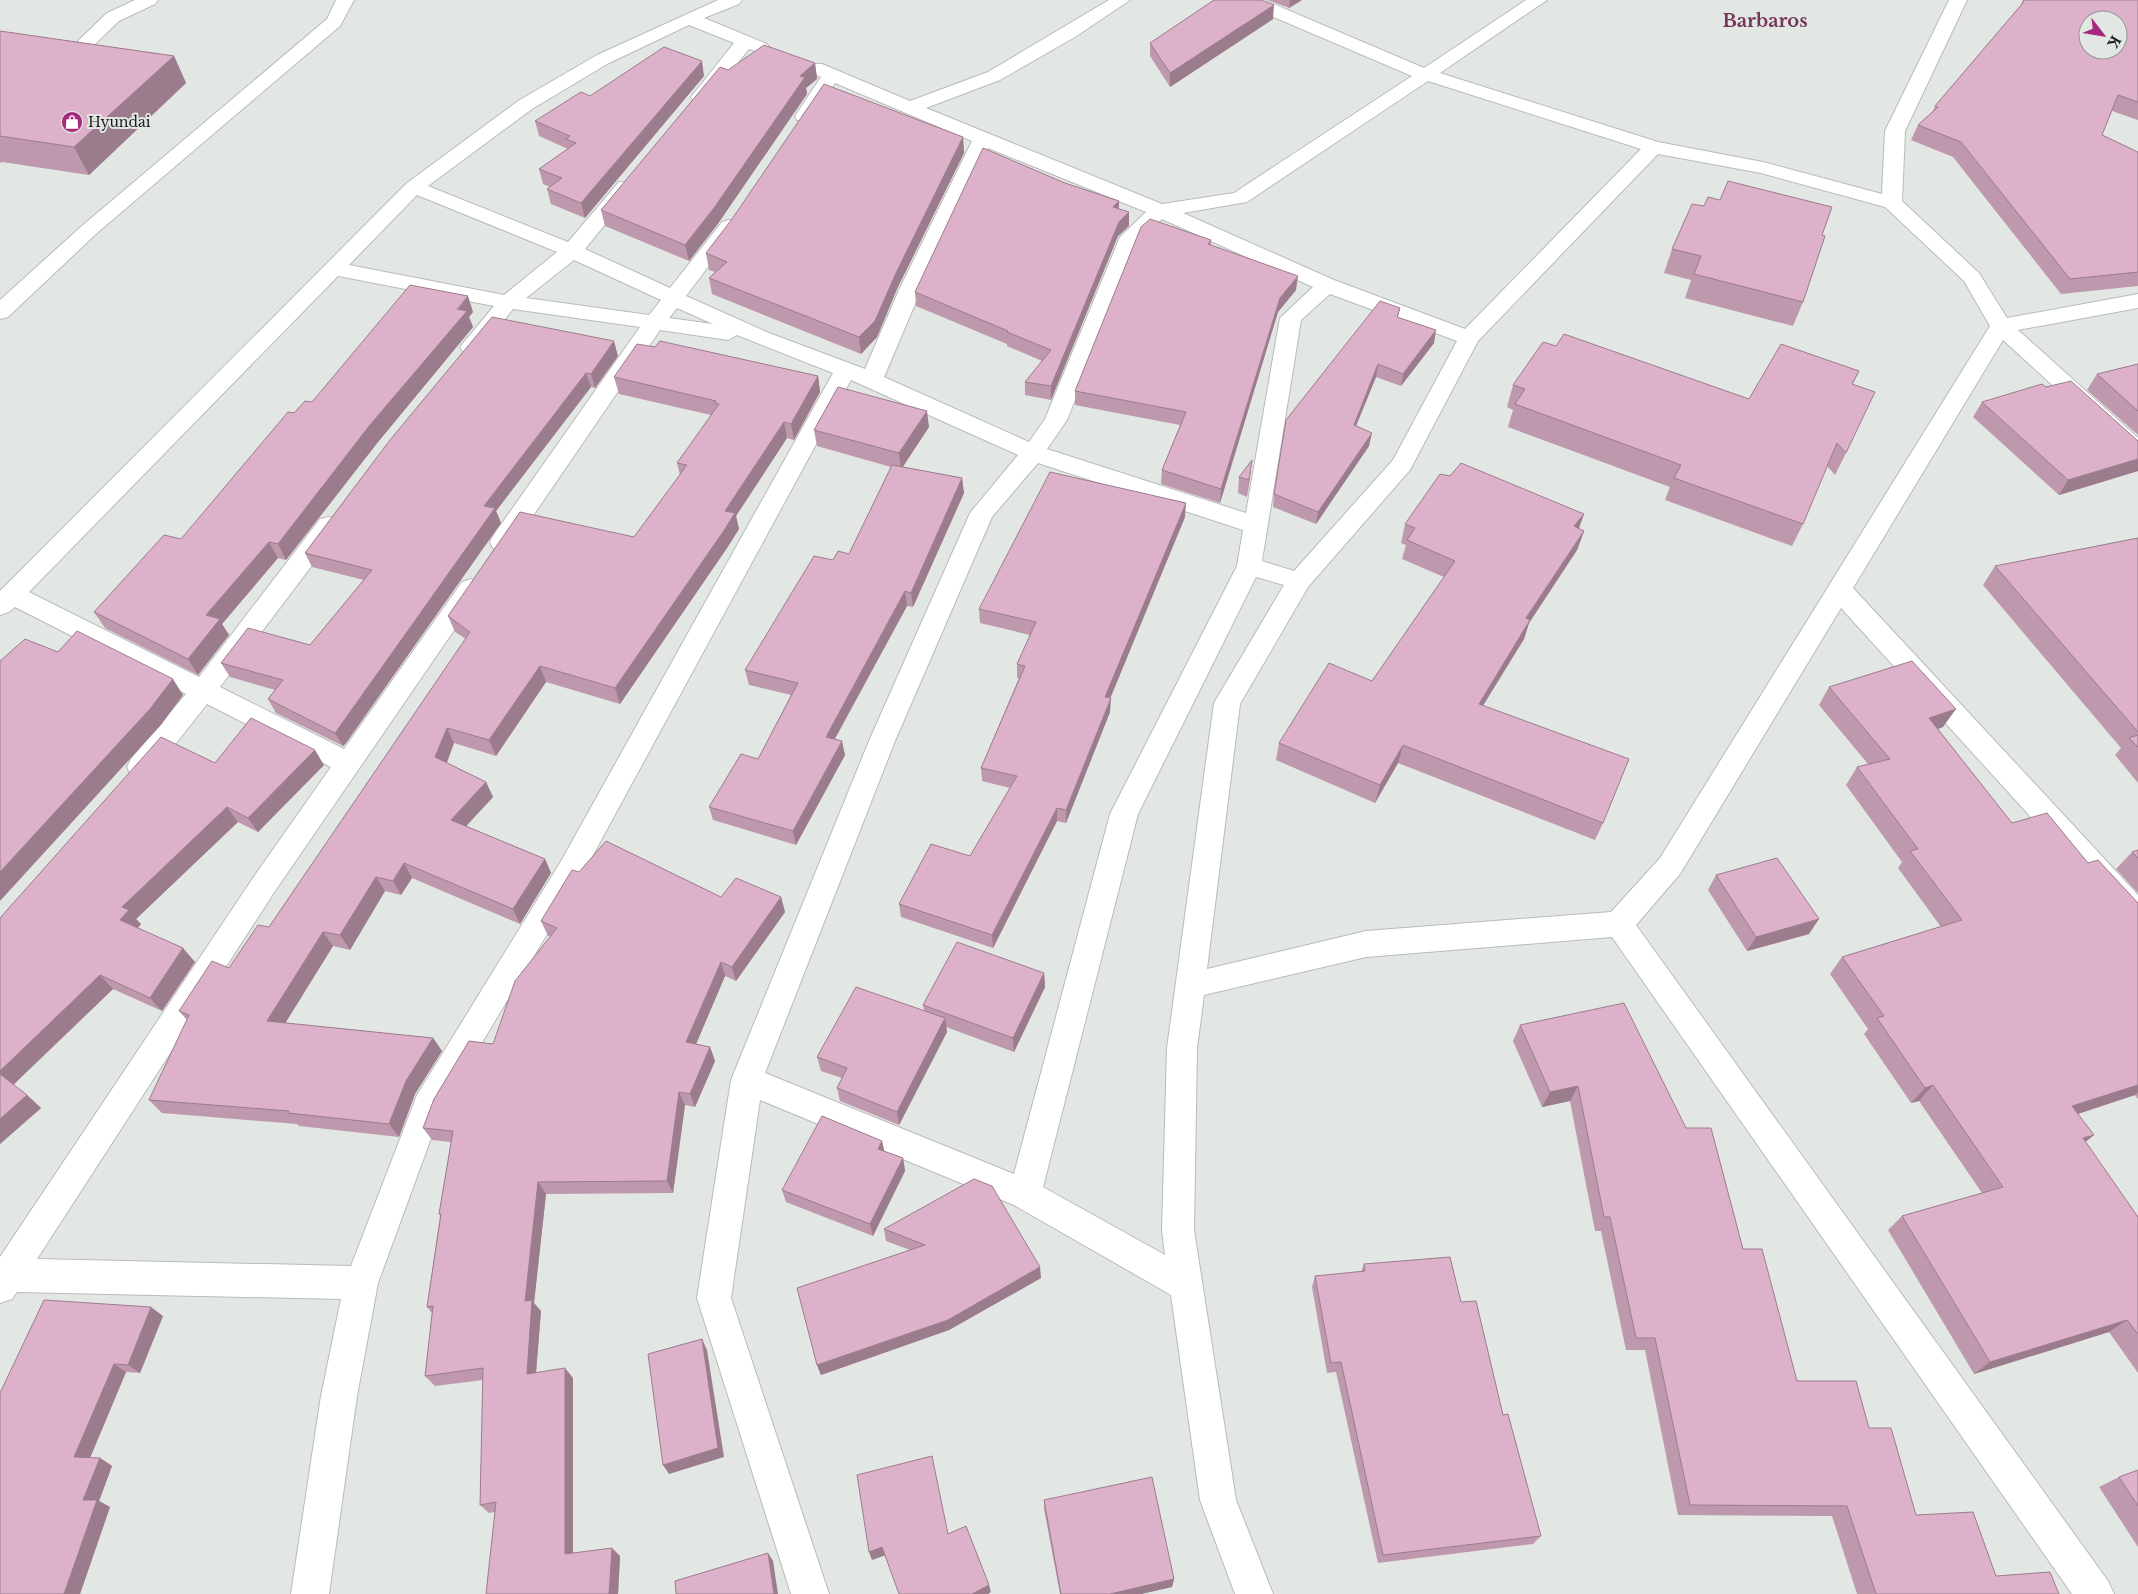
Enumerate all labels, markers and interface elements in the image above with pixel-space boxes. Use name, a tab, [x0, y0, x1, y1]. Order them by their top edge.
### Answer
district label: Barbaros	[1722, 10, 1808, 32]
north arrow	[2078, 10, 2128, 60]
text: K	[2103, 32, 2125, 52]
shop icon: Hyundai	[60, 110, 84, 134]
place label: Hyundai	[88, 113, 151, 131]

